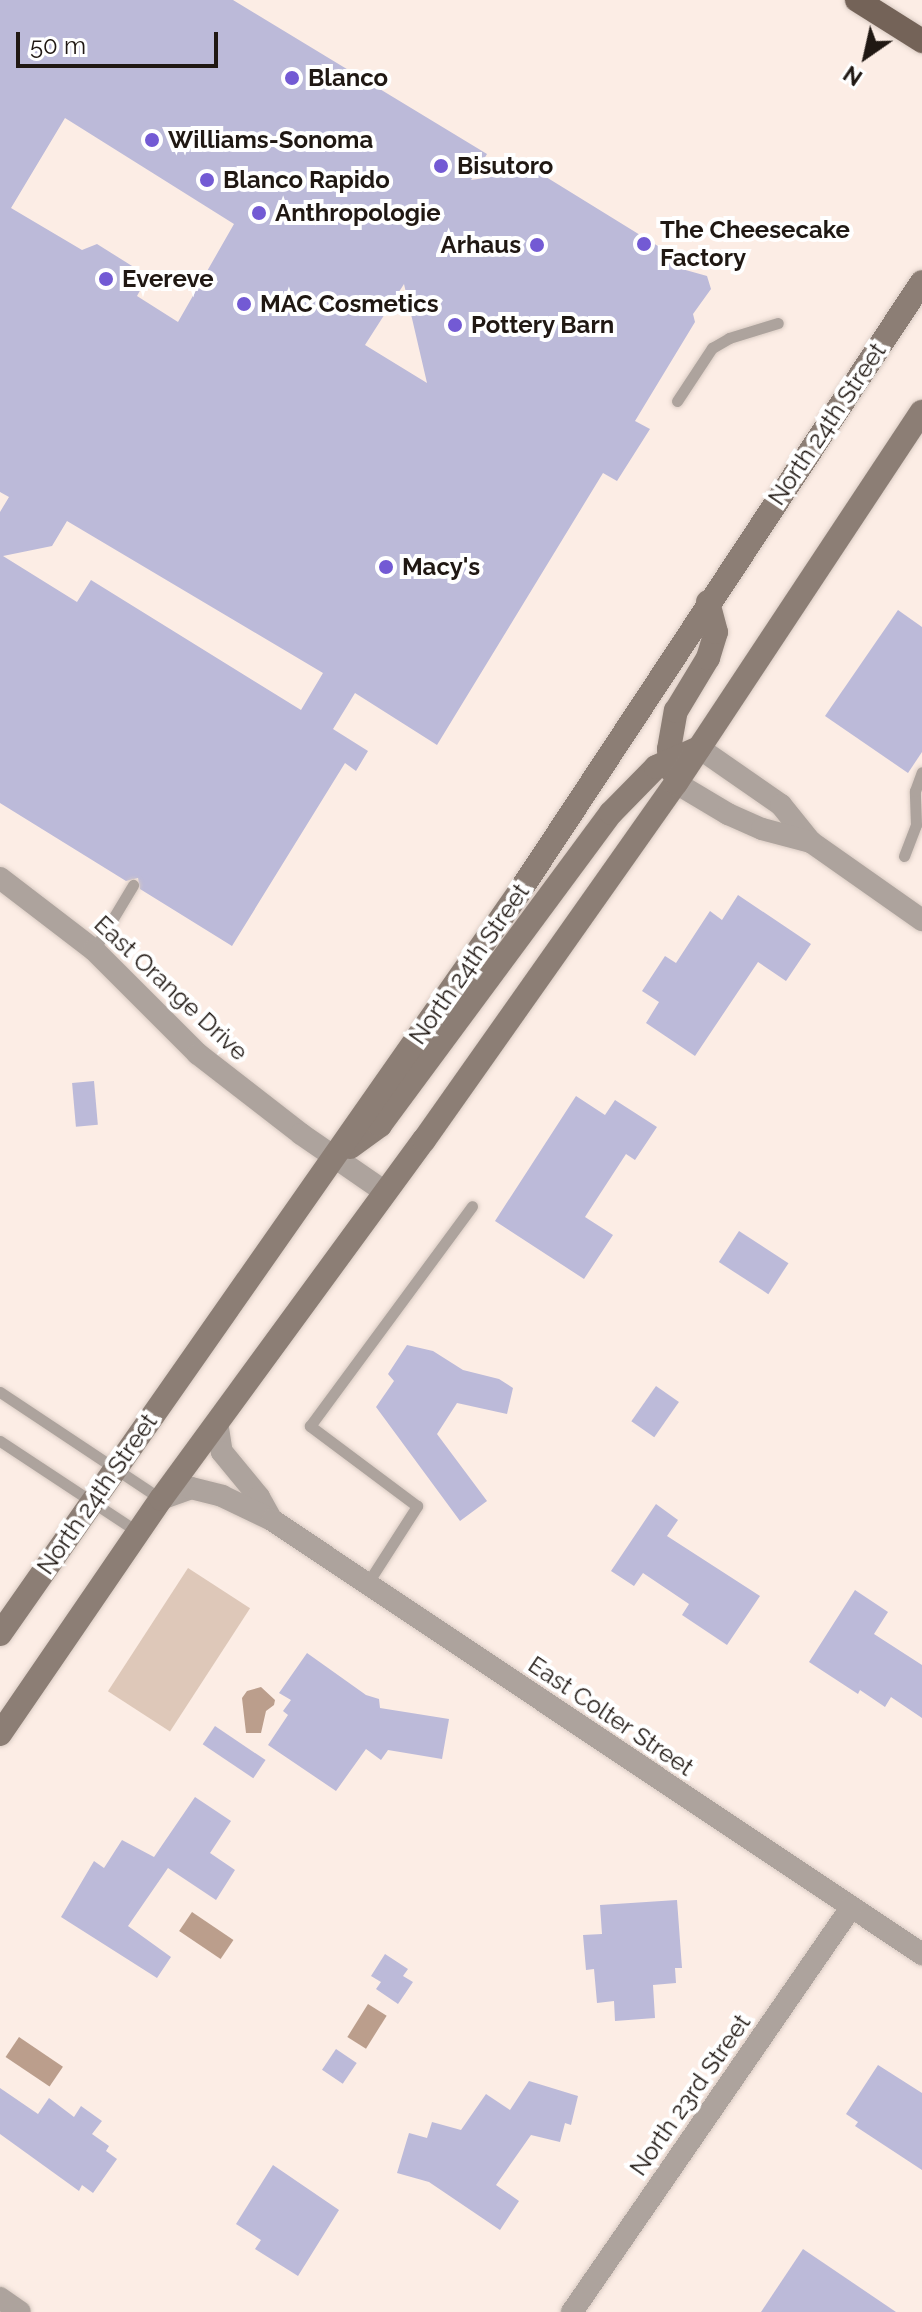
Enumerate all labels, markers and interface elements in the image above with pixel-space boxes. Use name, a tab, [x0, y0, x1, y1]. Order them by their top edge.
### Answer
scale bar	[20, 16, 222, 66]
north arrow	[826, 16, 906, 96]
text: 50 m	[30, 31, 86, 60]
text: N	[838, 60, 867, 91]
place label: Blanco	[308, 64, 388, 92]
marker: Blanco	[283, 69, 301, 87]
place label: Williams-Sonoma	[168, 126, 373, 154]
marker: Williams-Sonoma	[143, 131, 161, 149]
place label: Bisutoro	[457, 152, 553, 180]
marker: Bisutoro	[432, 157, 450, 175]
place label: Blanco Rapido	[223, 166, 390, 194]
marker: Blanco Rapido	[198, 171, 216, 189]
place label: Anthropologie	[275, 199, 441, 227]
marker: Anthropologie	[250, 204, 268, 222]
place label: The Cheesecake Factory	[660, 216, 850, 272]
place label: Arhaus	[441, 231, 521, 259]
marker: The Cheesecake Factory	[635, 235, 653, 253]
marker: Arhaus	[528, 236, 546, 254]
place label: Evereve	[122, 265, 214, 293]
marker: Evereve	[97, 270, 115, 288]
place label: MAC Cosmetics	[260, 290, 439, 318]
marker: MAC Cosmetics	[235, 295, 253, 313]
place label: Pottery Barn	[471, 311, 615, 339]
marker: Pottery Barn	[446, 316, 464, 334]
street label: North 24th Street	[762, 337, 892, 511]
place label: Macy's	[402, 553, 480, 581]
marker: Macy's	[377, 558, 395, 576]
street label: North 24th Street	[403, 878, 535, 1050]
street label: East Orange Drive	[88, 910, 254, 1066]
street label: North 24th Street	[31, 1408, 163, 1580]
street label: East Colter Street	[523, 1650, 699, 1782]
street label: North 23rd Street	[624, 2009, 756, 2181]

